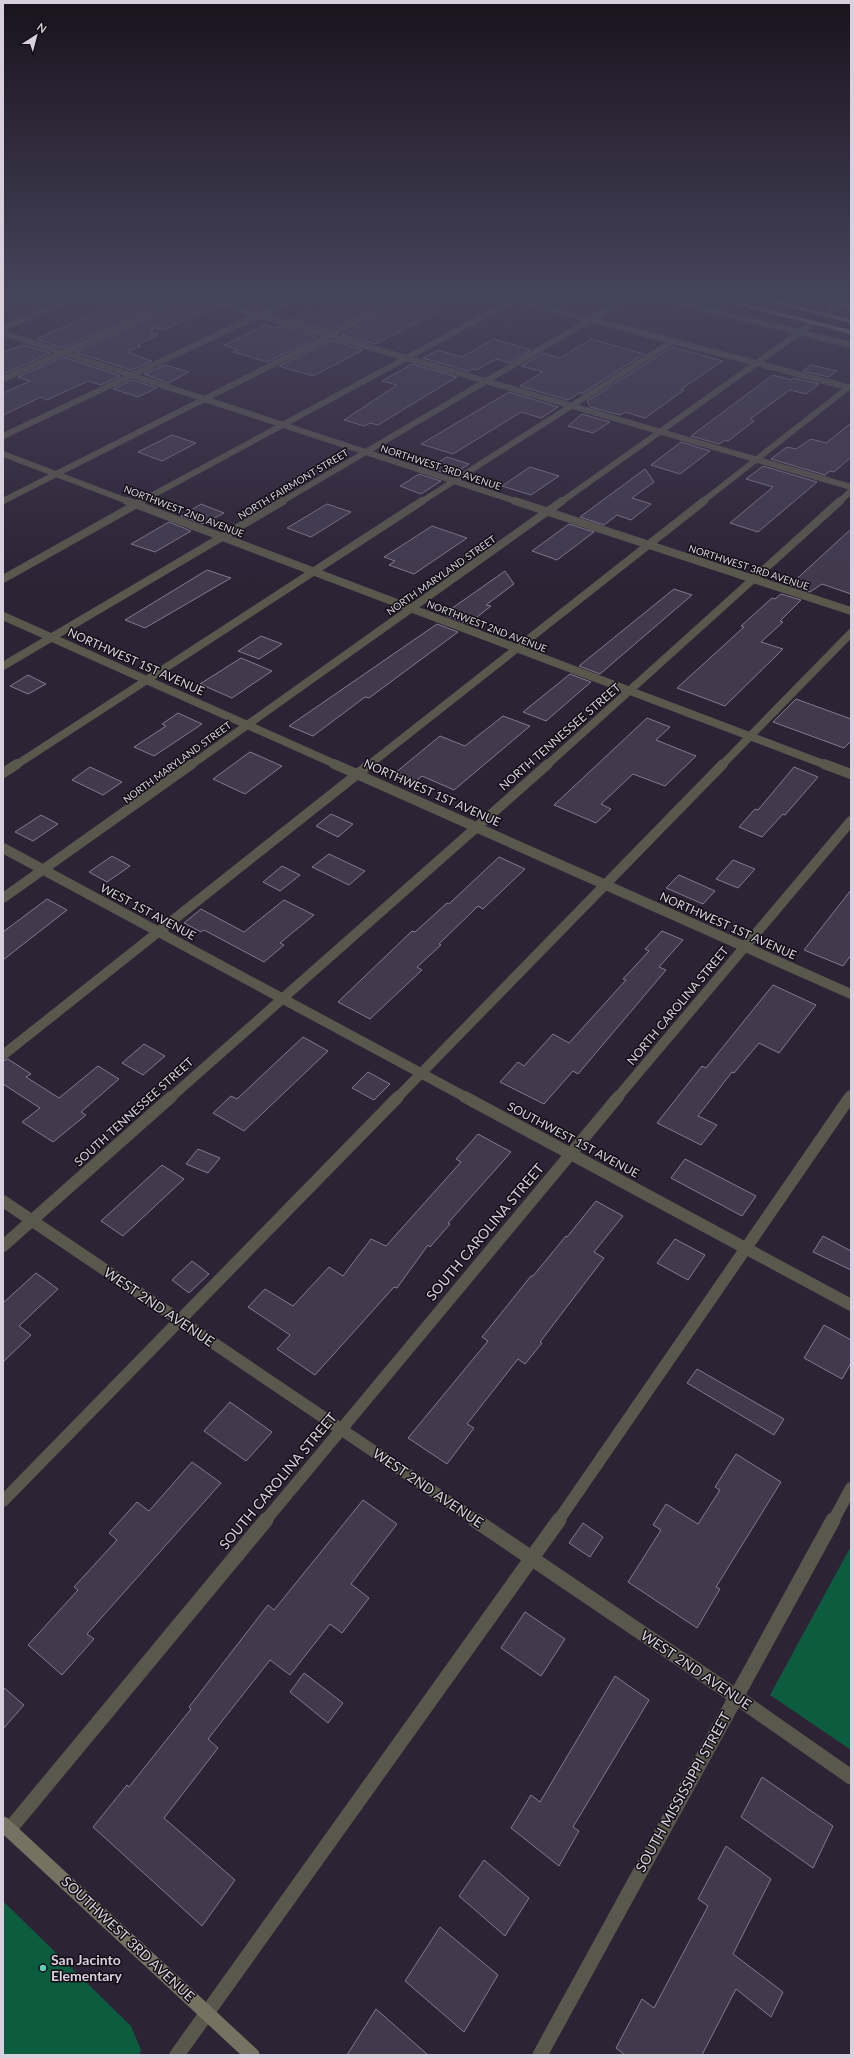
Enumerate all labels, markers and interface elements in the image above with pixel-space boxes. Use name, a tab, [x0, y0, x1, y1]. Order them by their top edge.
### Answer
north arrow	[16, 16, 56, 56]
text: N	[35, 20, 49, 35]
street label: NORTHWEST 3RD AVENUE	[379, 442, 503, 492]
street label: NORTH FAIRMONT STREET	[236, 446, 351, 522]
street label: NORTHWEST 2ND AVENUE	[122, 483, 246, 540]
street label: NORTH MARYLAND STREET	[384, 533, 498, 617]
street label: NORTHWEST 3RD AVENUE	[687, 542, 811, 592]
street label: NORTHWEST 2ND AVENUE	[425, 598, 549, 655]
street label: NORTHWEST 1ST AVENUE	[65, 625, 207, 699]
street label: NORTH TENNESSEE STREET	[496, 680, 624, 794]
street label: NORTH MARYLAND STREET	[121, 719, 234, 805]
street label: NORTHWEST 1ST AVENUE	[361, 756, 503, 830]
street label: WEST 1ST AVENUE	[98, 880, 199, 943]
street label: NORTHWEST 1ST AVENUE	[657, 889, 799, 963]
street label: NORTH CAROLINA STREET	[624, 943, 732, 1068]
street label: SOUTH TENNESSEE STREET	[71, 1054, 196, 1169]
street label: SOUTHWEST 1ST AVENUE	[505, 1098, 642, 1181]
street label: SOUTH CAROLINA STREET	[422, 1159, 547, 1304]
street label: WEST 2ND AVENUE	[101, 1263, 218, 1350]
street label: SOUTH CAROLINA STREET	[215, 1408, 340, 1553]
street label: WEST 2ND AVENUE	[370, 1444, 487, 1531]
street label: WEST 2ND AVENUE	[638, 1626, 755, 1713]
street label: SOUTH MISSISSIPPI STREET	[631, 1708, 734, 1875]
street label: SOUTHWEST 3RD AVENUE	[58, 1873, 198, 2005]
place label: San Jacinto Elementary	[51, 1951, 123, 1984]
marker: San Jacinto Elementary	[38, 1963, 48, 1973]

